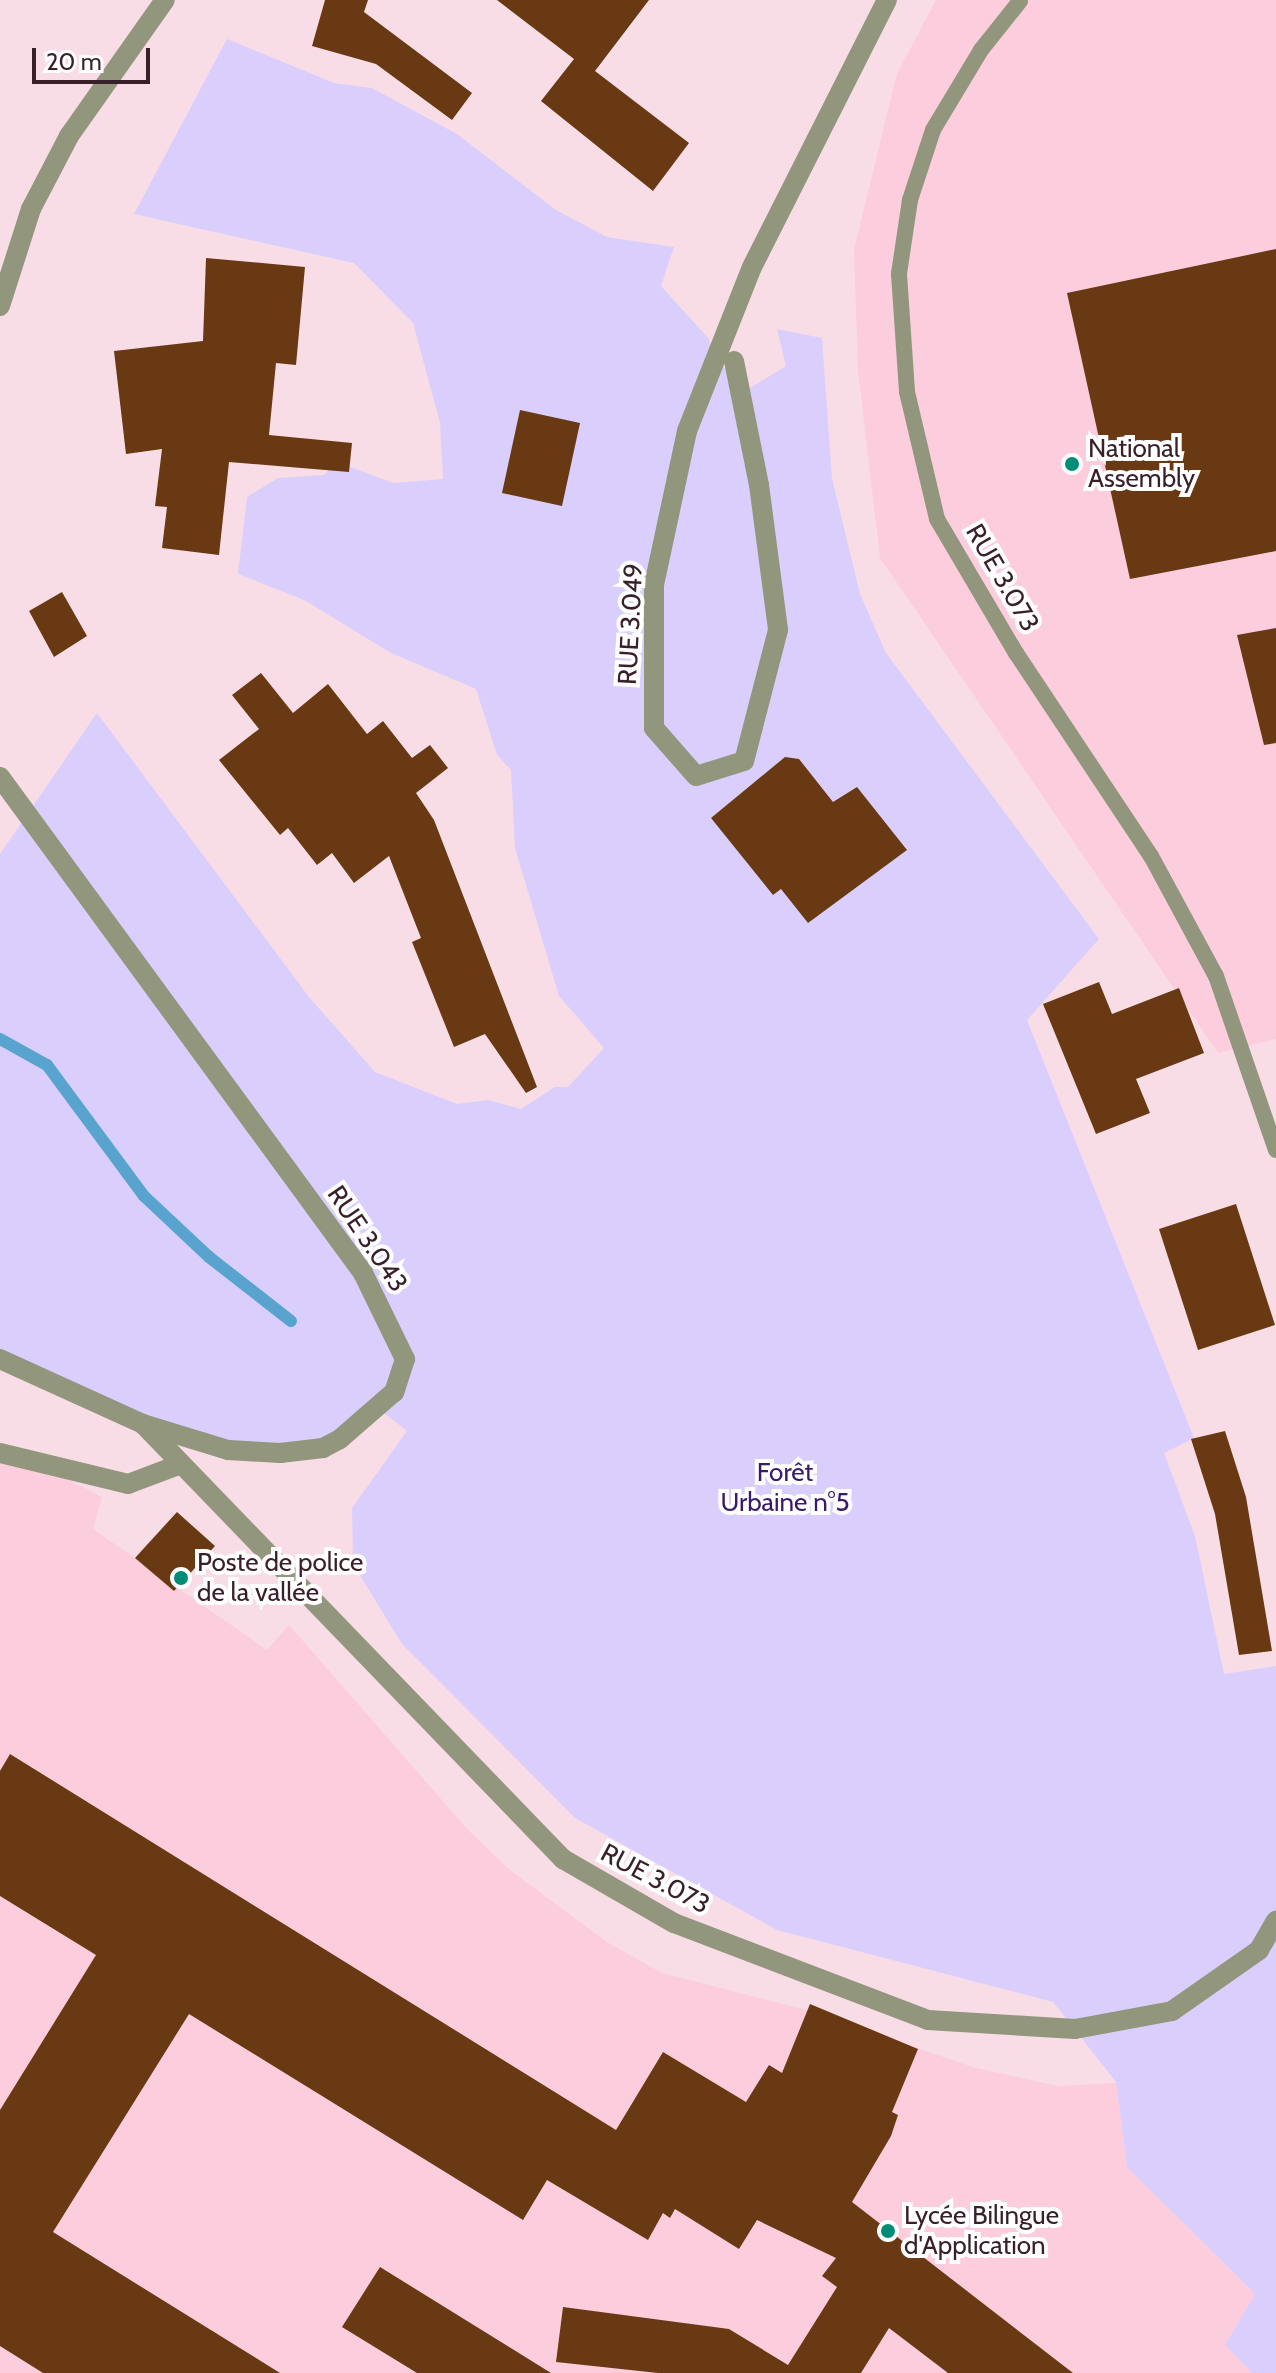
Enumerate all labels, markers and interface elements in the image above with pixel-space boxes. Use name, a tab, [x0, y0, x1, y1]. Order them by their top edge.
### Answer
scale bar	[36, 32, 154, 82]
text: 20 m	[46, 47, 102, 76]
place label: National Assembly	[1088, 433, 1195, 494]
marker: National Assembly	[1063, 455, 1081, 473]
street label: RUE 3.073	[959, 519, 1045, 637]
street label: RUE 3.049	[612, 562, 650, 686]
street label: RUE 3.043	[320, 1180, 414, 1298]
park label: Forêt Urbaine n°5	[721, 1457, 849, 1518]
place label: Poste de police de la vallée	[197, 1547, 363, 1608]
marker: Poste de police de la vallée	[172, 1569, 190, 1587]
street label: RUE 3.073	[595, 1837, 715, 1921]
place label: Lycée Bilingue d'Application	[904, 2200, 1059, 2262]
marker: Lycée Bilingue d'Application	[879, 2222, 897, 2240]

